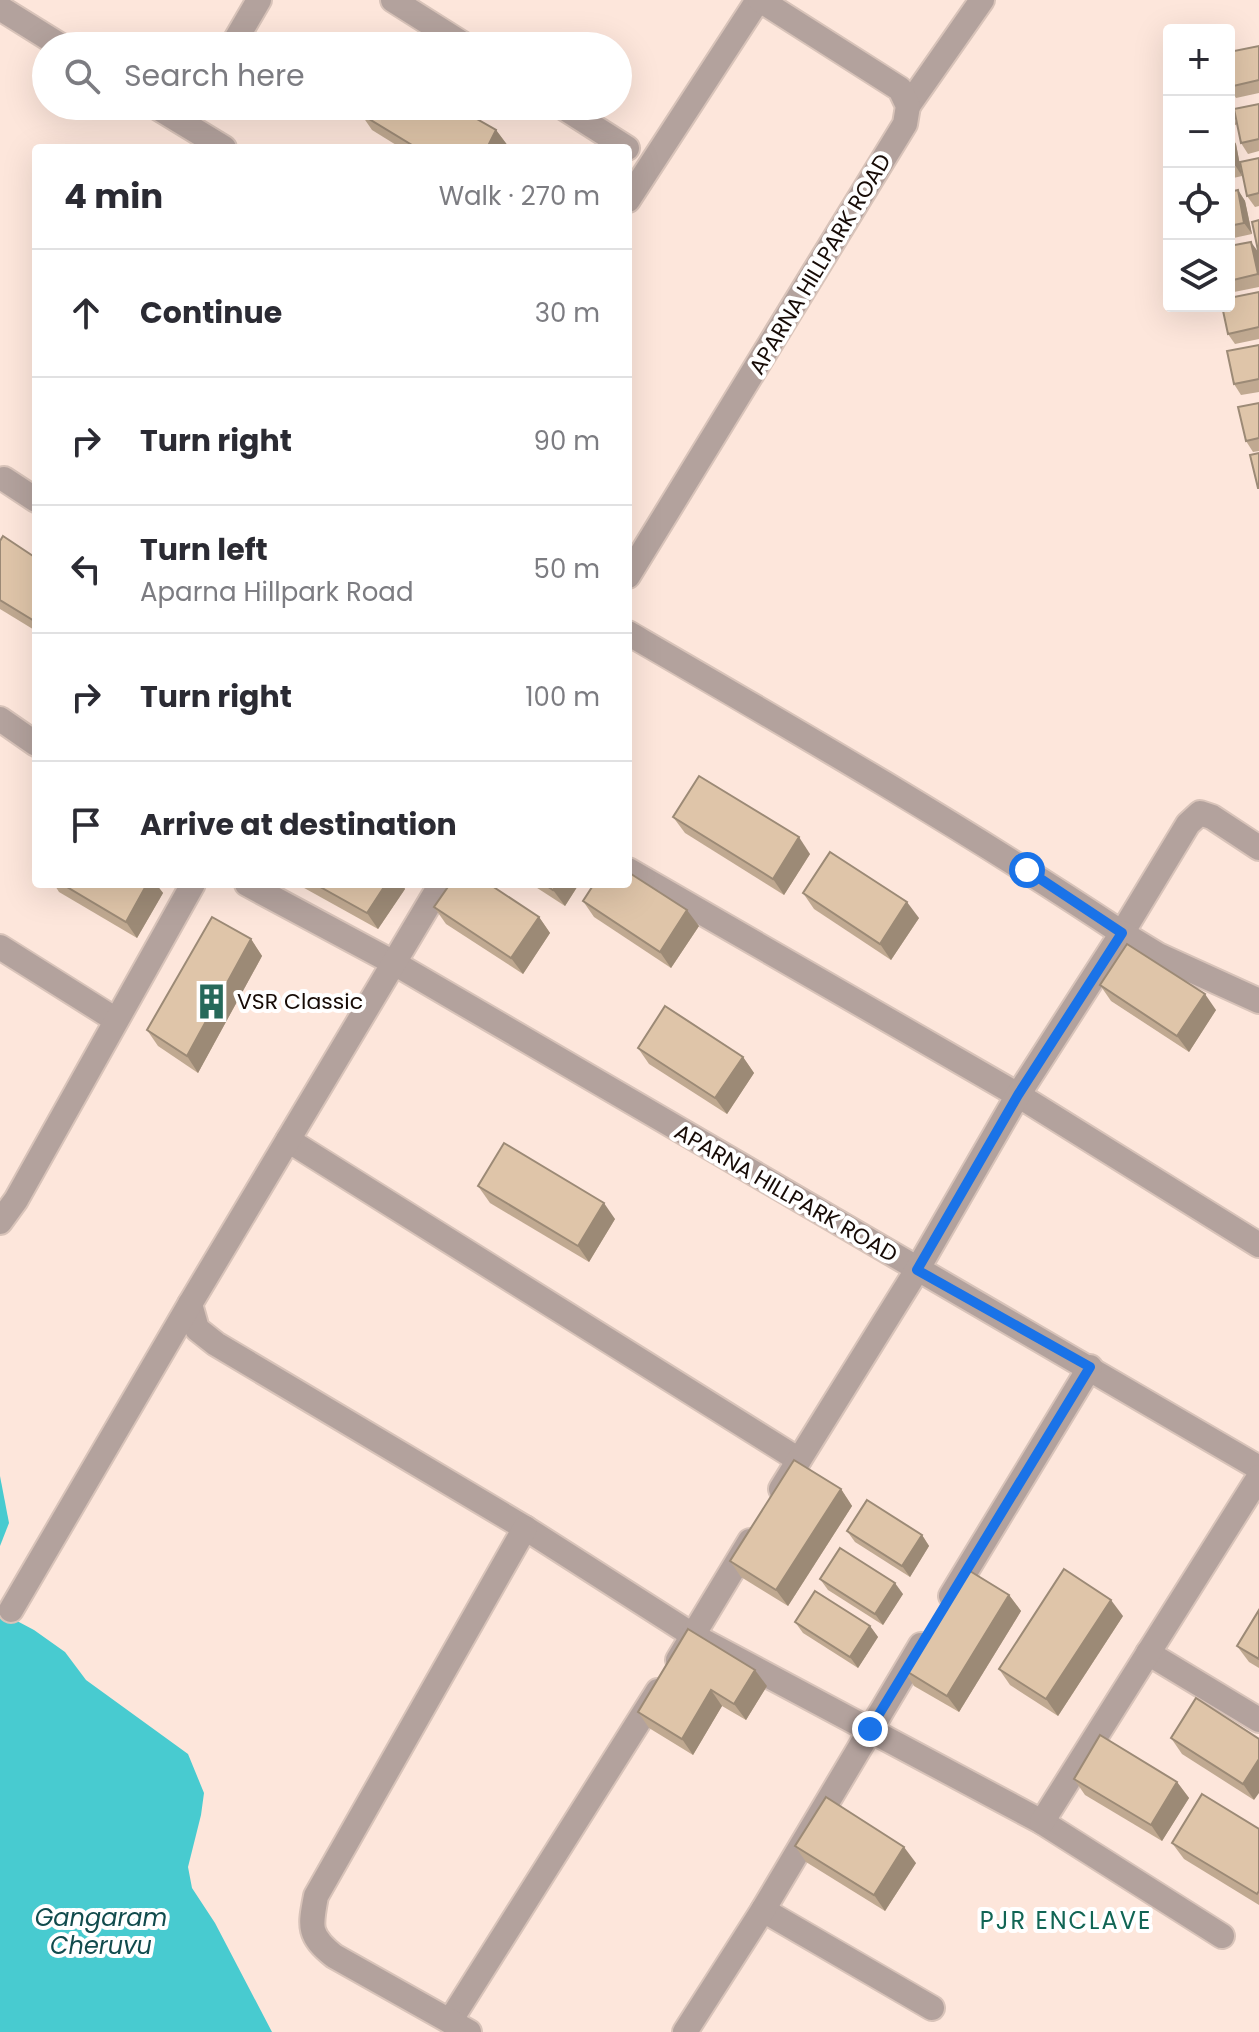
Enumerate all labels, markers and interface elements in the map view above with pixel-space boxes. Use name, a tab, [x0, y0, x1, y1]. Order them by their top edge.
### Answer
map controls	[1163, 24, 1235, 312]
button: +	[1163, 24, 1235, 96]
search box	[32, 32, 632, 120]
icon: search	[60, 54, 104, 98]
text: Search here	[124, 54, 305, 97]
button: −	[1163, 96, 1235, 168]
street label: APARNA HILLPARK ROAD	[742, 148, 898, 380]
button: locate	[1163, 168, 1235, 240]
text: 4 min	[64, 172, 163, 220]
text: Walk · 270 m	[439, 178, 600, 214]
button: layers	[1163, 240, 1235, 312]
icon: ahead	[64, 291, 108, 335]
text: Continue	[140, 291, 282, 334]
text: 30 m	[535, 295, 600, 331]
icon: right	[64, 419, 108, 463]
text: Turn right	[140, 419, 292, 462]
text: 90 m	[534, 423, 600, 459]
text: Turn left	[140, 528, 268, 571]
icon: left	[64, 547, 108, 591]
text: 50 m	[534, 551, 600, 587]
text: Aparna Hillpark Road	[140, 574, 414, 610]
icon: right	[64, 675, 108, 719]
text: Turn right	[140, 675, 292, 718]
text: 100 m	[525, 679, 600, 715]
icon: arrive	[64, 803, 108, 847]
text: Arrive at destination	[140, 803, 457, 846]
route start	[1009, 852, 1045, 888]
building icon: VSR Classic	[192, 982, 230, 1020]
place label: VSR Classic	[237, 986, 363, 1017]
street label: APARNA HILLPARK ROAD	[669, 1116, 903, 1270]
route end	[852, 1711, 888, 1747]
water label: Gangaram Cheruvu	[35, 1901, 167, 1962]
district label: PJR ENCLAVE	[980, 1904, 1152, 1937]

